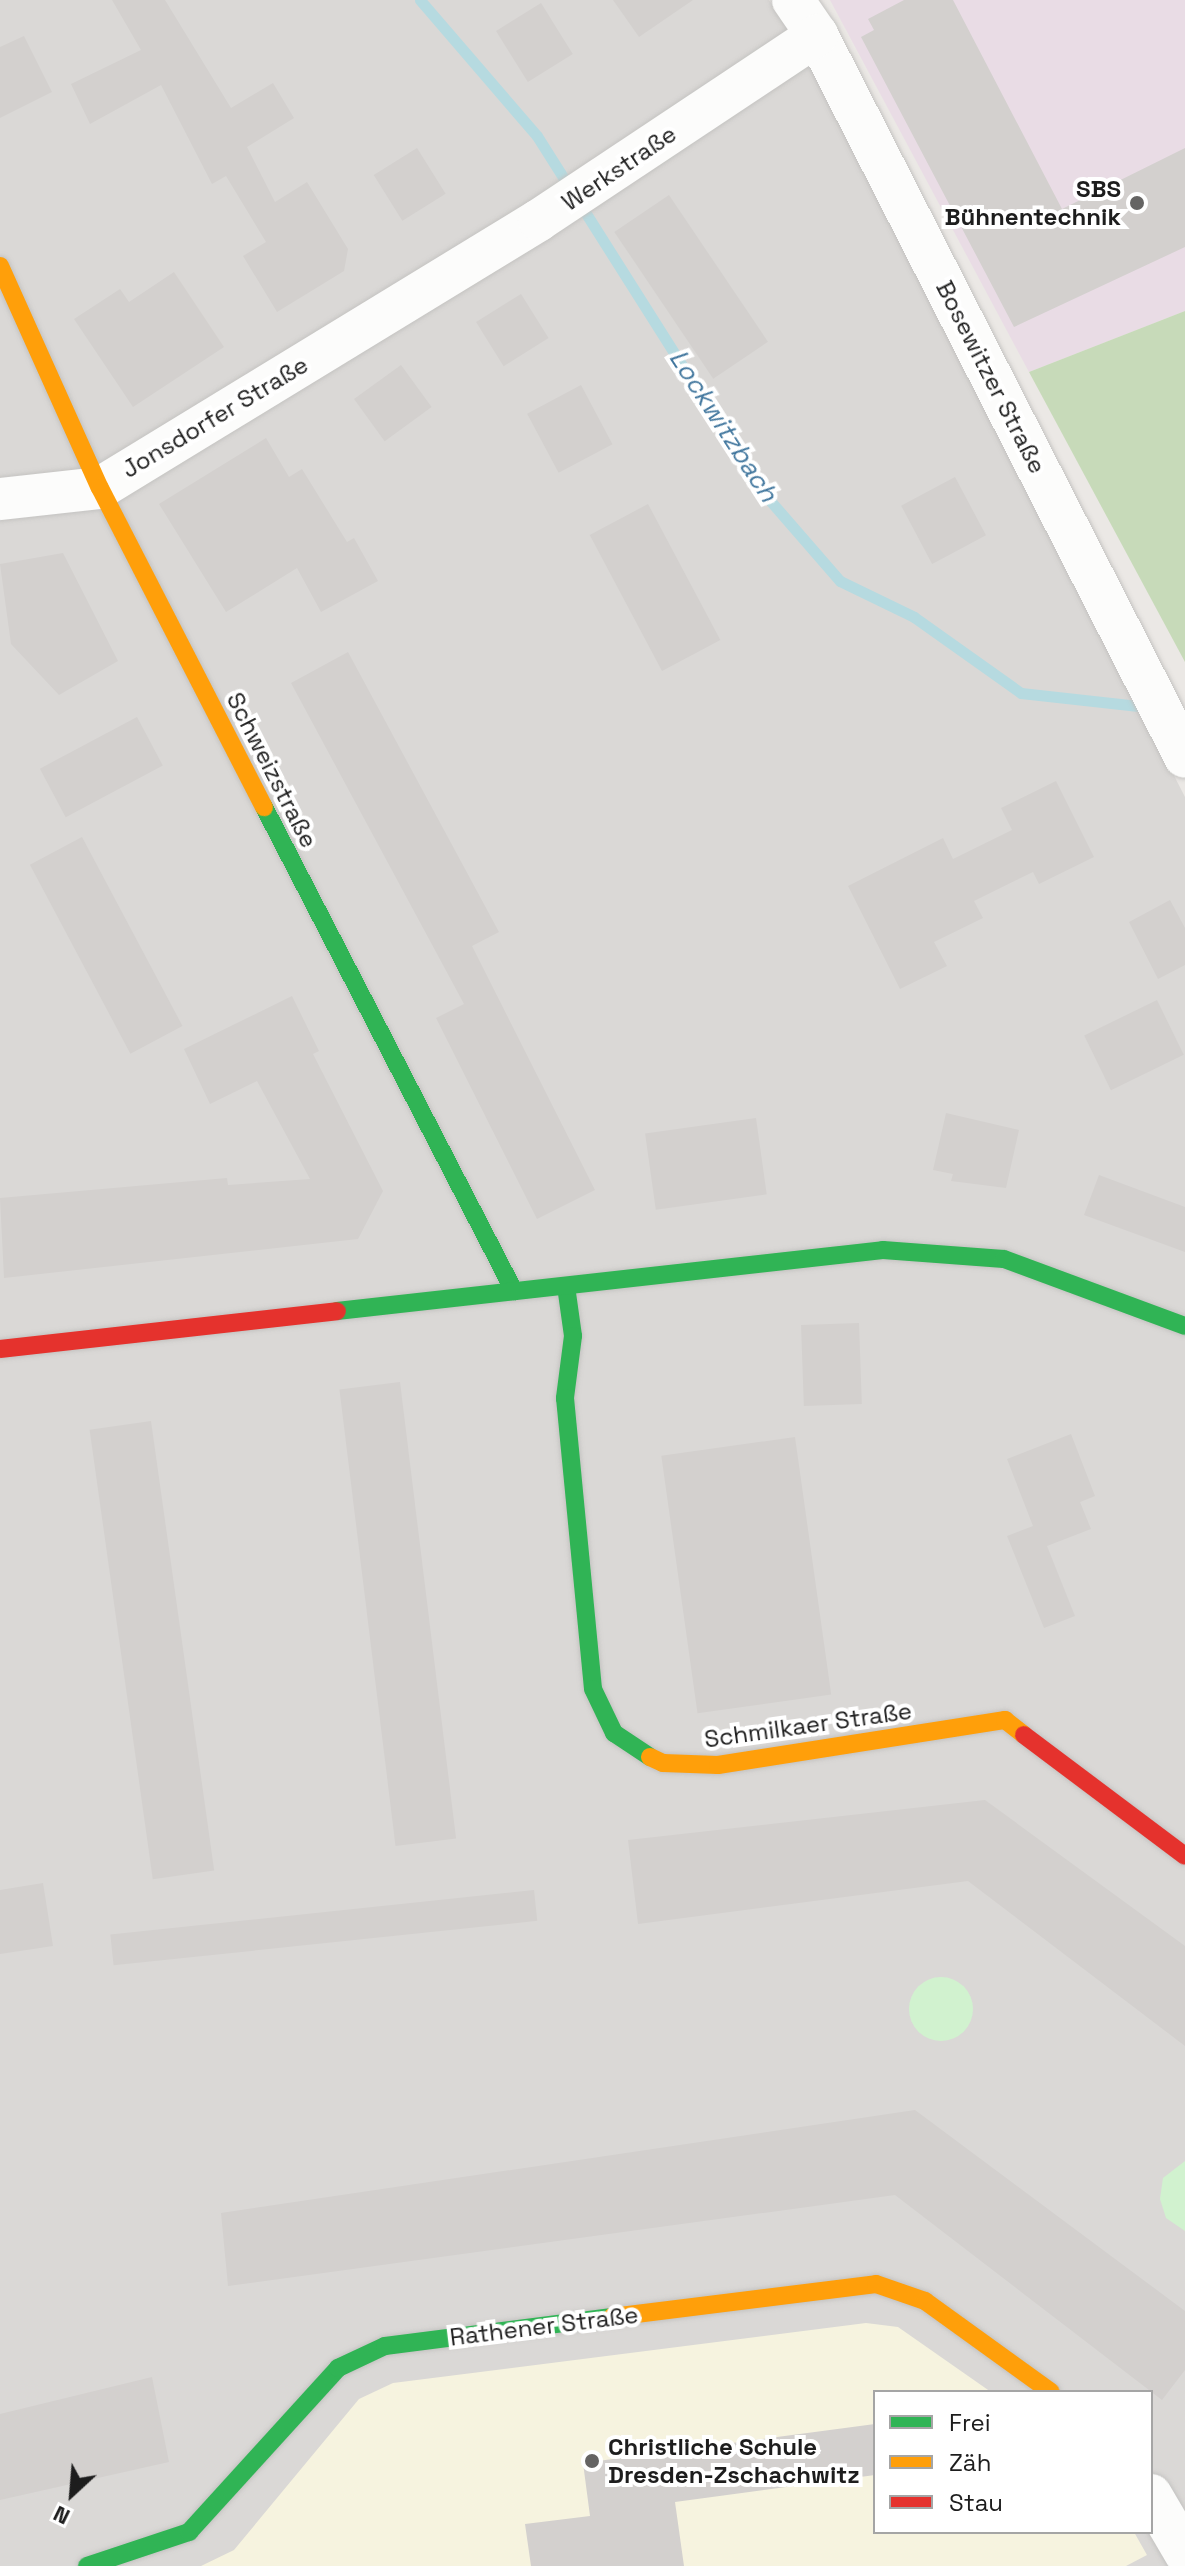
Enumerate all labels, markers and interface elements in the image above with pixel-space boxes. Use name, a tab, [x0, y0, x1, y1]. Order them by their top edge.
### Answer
street label: Werkstraße	[556, 119, 682, 217]
place label: SBS Bühnentechnik	[945, 175, 1121, 231]
marker: SBS Bühnentechnik	[1128, 194, 1146, 212]
street label: Bosewitzer Straße	[930, 276, 1052, 478]
water label: Lockwitzbach	[662, 344, 784, 508]
street label: Jonsdorfer Straße	[117, 350, 313, 484]
street label: Schweizstraße	[220, 688, 324, 852]
street label: Schmilkaer Straße	[702, 1696, 914, 1754]
street label: Rathener Straße	[448, 2300, 640, 2352]
legend	[873, 2390, 1153, 2534]
text: Frei	[949, 2407, 991, 2438]
place label: Christliche Schule Dresden-Zschachwitz	[608, 2433, 860, 2489]
text: Zäh	[949, 2447, 991, 2478]
marker: Christliche Schule Dresden-Zschachwitz	[583, 2452, 601, 2470]
north arrow	[32, 2454, 112, 2534]
text: Stau	[949, 2487, 1003, 2518]
text: N	[49, 2500, 74, 2531]

